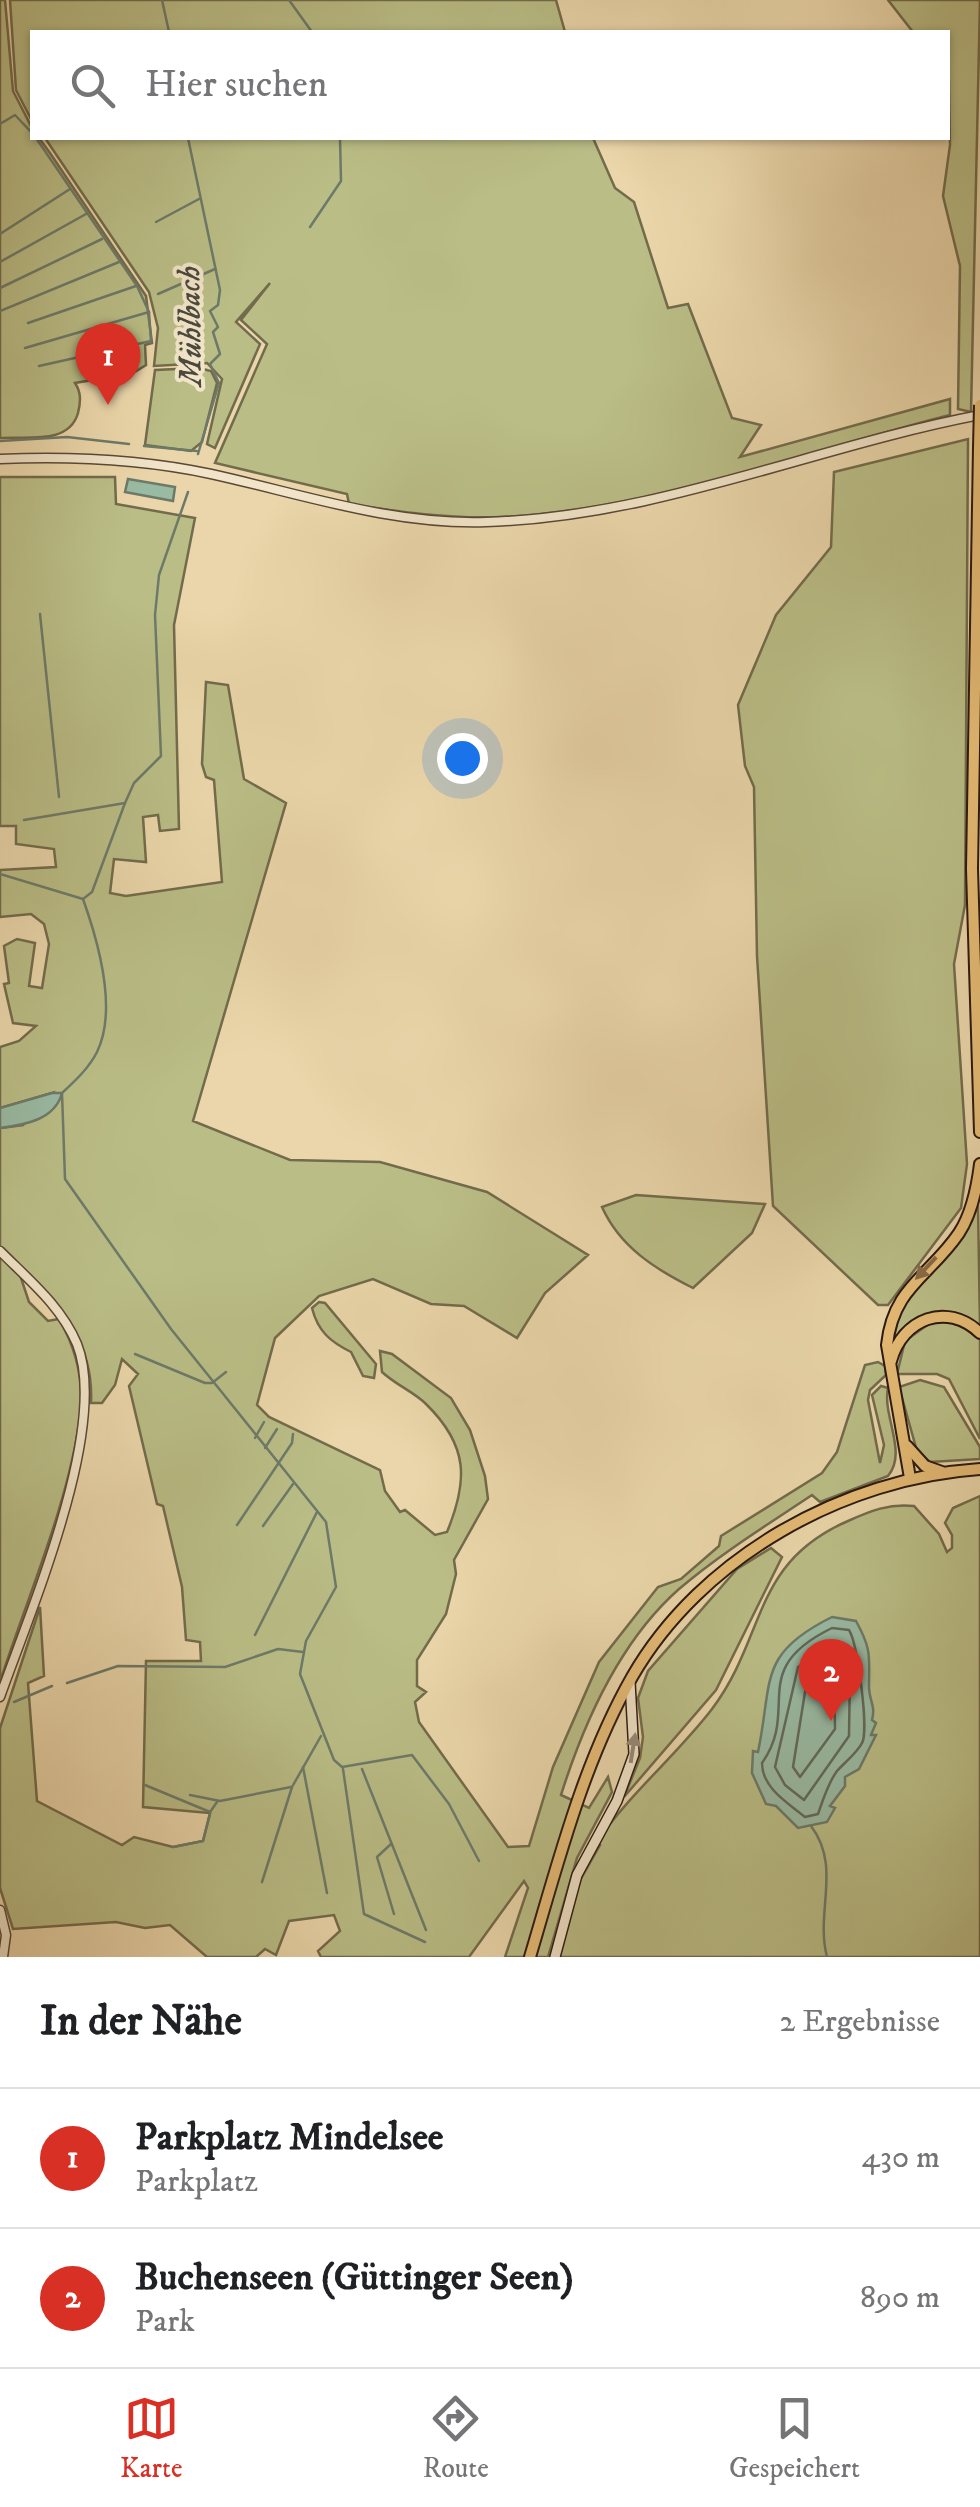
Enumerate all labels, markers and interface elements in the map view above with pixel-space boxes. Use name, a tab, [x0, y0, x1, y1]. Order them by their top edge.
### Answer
search box	[30, 30, 950, 140]
icon: search	[65, 58, 120, 113]
text: Hier suchen	[145, 61, 328, 109]
water label: Mühlbach	[170, 265, 212, 389]
pin: 1	[76, 322, 140, 405]
your location	[437, 733, 488, 784]
one-way arrow	[915, 1256, 938, 1280]
pin: 2	[798, 1638, 864, 1721]
one-way arrow	[626, 1732, 642, 1764]
text: In der Nähe	[40, 1996, 242, 2048]
text: 2 Ergebnisse	[780, 2002, 940, 2042]
text: Parkplatz Mindelsee	[135, 2114, 444, 2162]
text: 1	[67, 2138, 78, 2178]
text: 430 m	[862, 2138, 940, 2178]
text: Parkplatz	[135, 2162, 258, 2202]
text: Buchenseen (Güttinger Seen)	[135, 2254, 573, 2302]
text: 2	[65, 2278, 80, 2318]
text: 890 m	[860, 2278, 940, 2318]
text: Park	[135, 2302, 195, 2342]
tab: Karte	[120, 2391, 183, 2486]
tab: Route	[423, 2391, 489, 2486]
tab: Gespeichert	[729, 2391, 860, 2486]

